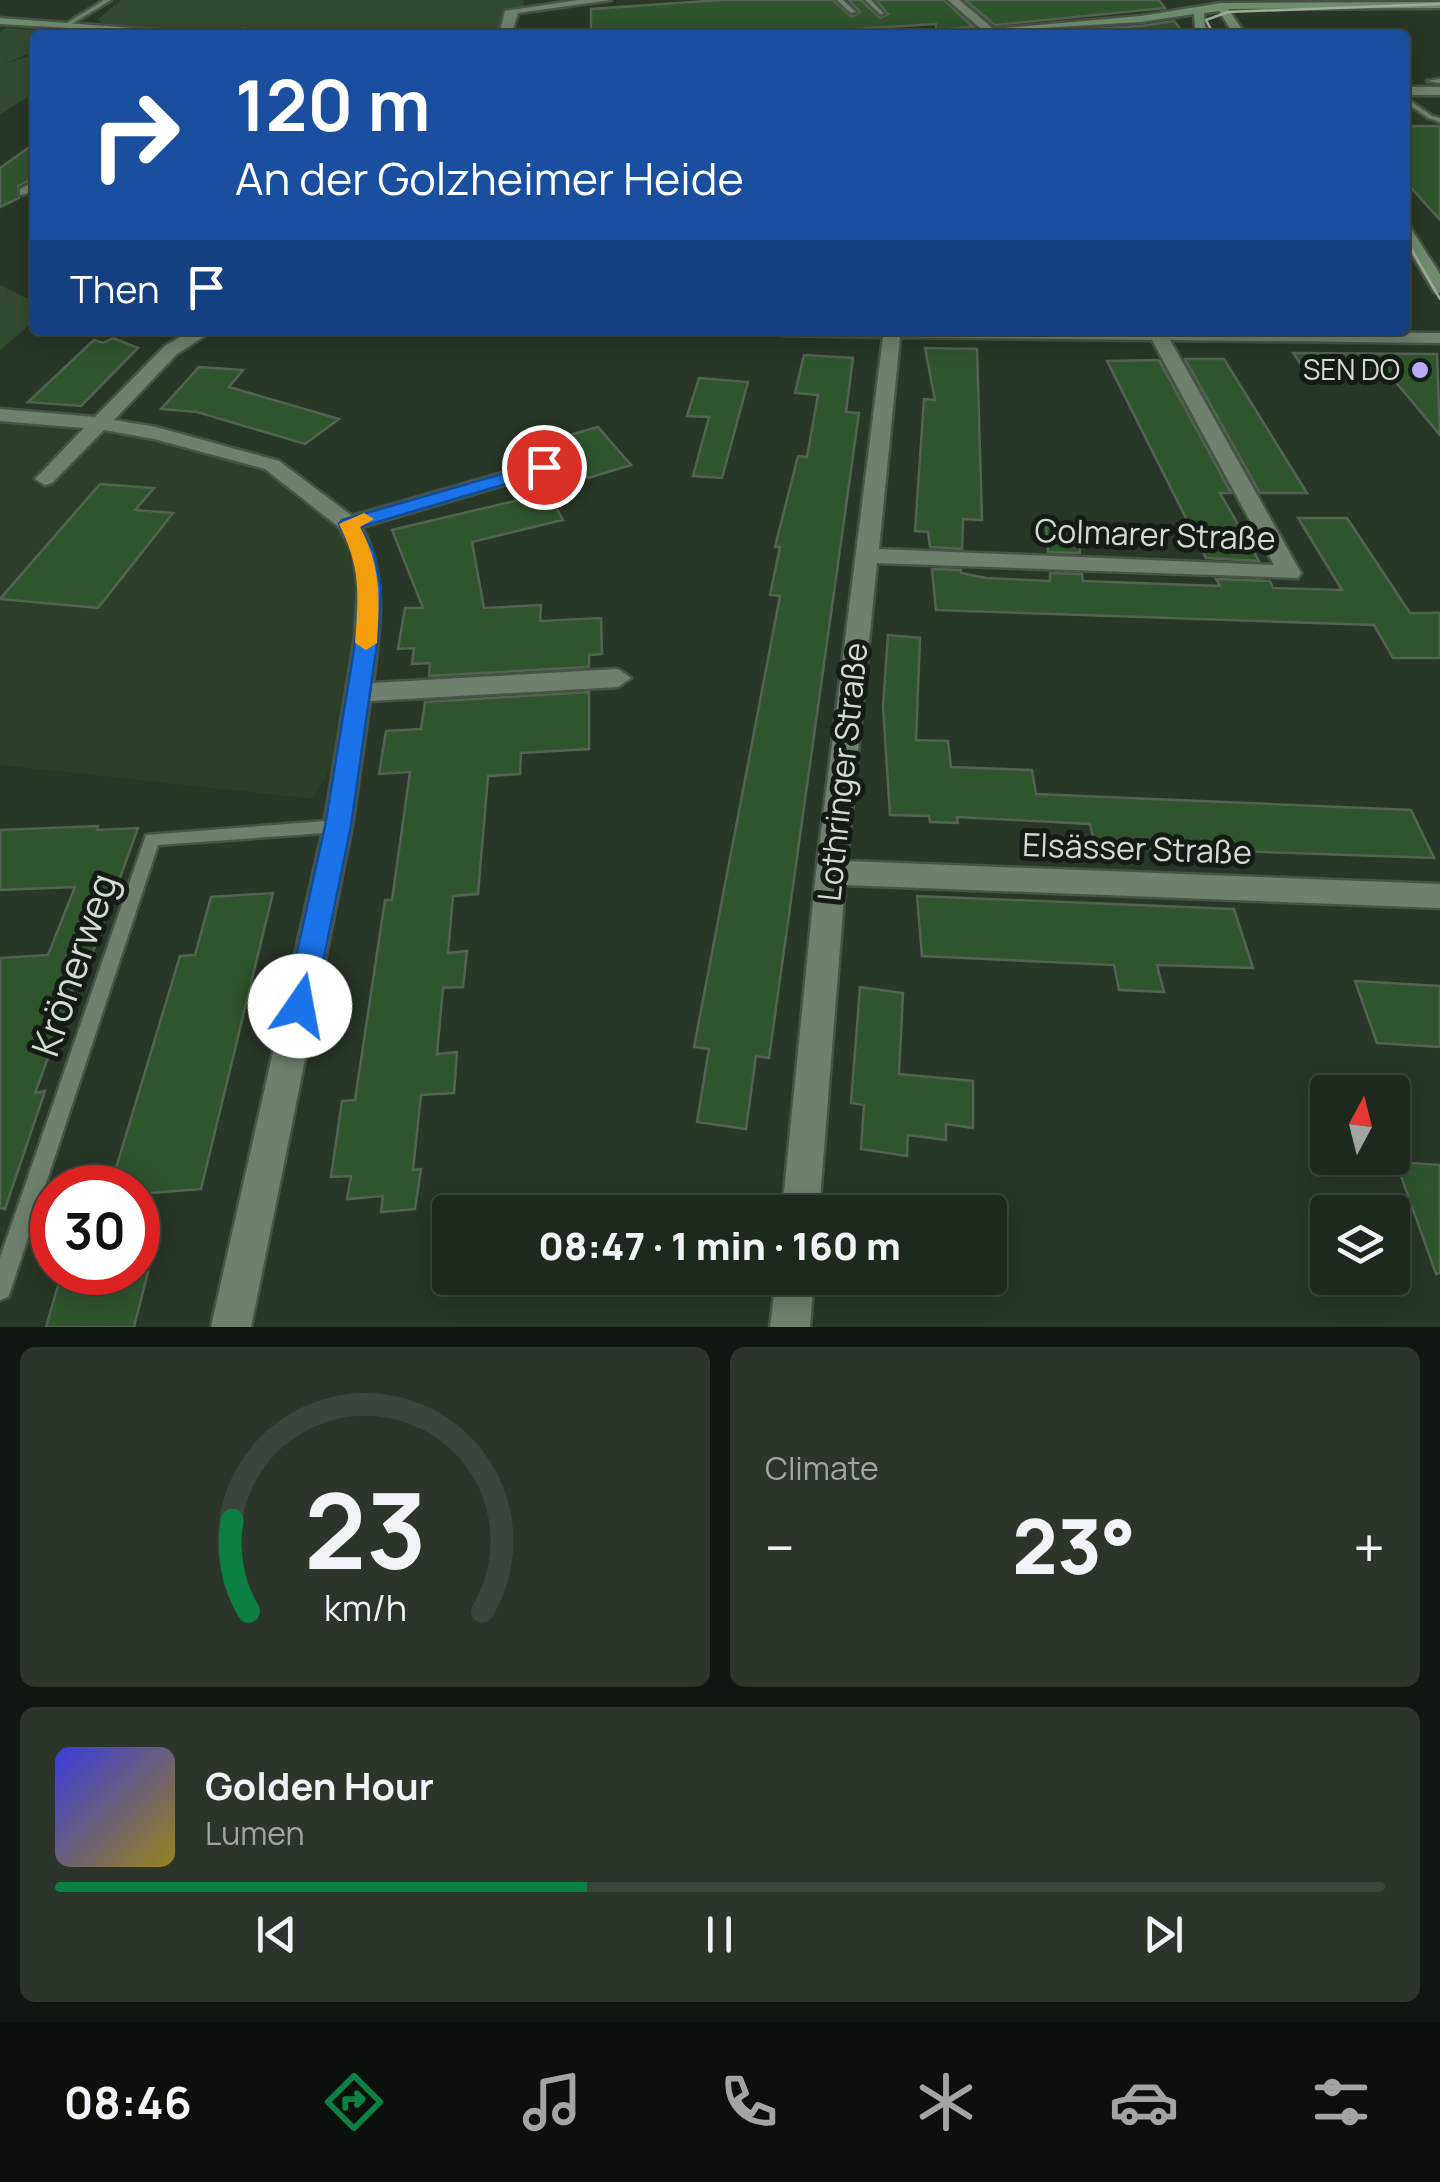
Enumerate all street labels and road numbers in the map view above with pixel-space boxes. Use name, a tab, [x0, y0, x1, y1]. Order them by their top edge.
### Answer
street label: Colmarer Straße	[1034, 508, 1276, 560]
street label: Lothringer Straße	[807, 640, 877, 903]
street label: Elsässer Straße	[1022, 822, 1253, 874]
street label: Krönerweg	[18, 866, 129, 1063]

